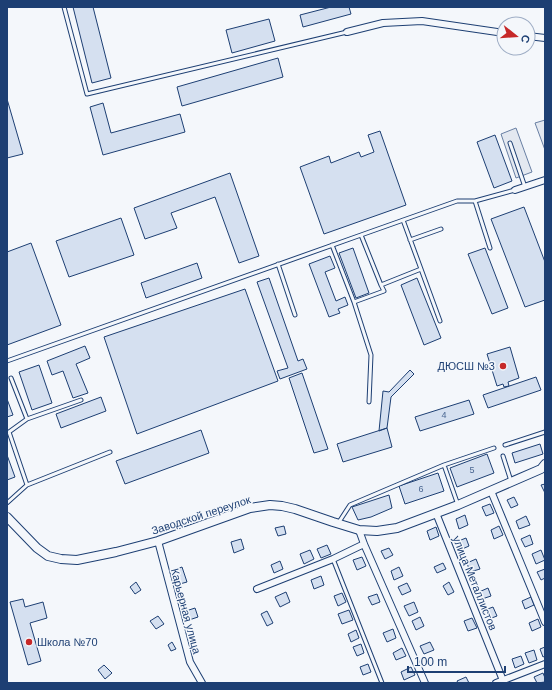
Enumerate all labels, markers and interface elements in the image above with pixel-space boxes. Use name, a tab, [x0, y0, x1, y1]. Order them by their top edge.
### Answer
north arrow	[496, 16, 536, 56]
text: С	[519, 33, 532, 45]
place label: ДЮСШ №3	[438, 360, 495, 372]
marker: ДЮСШ №3	[498, 361, 508, 371]
house number: 4	[441, 410, 447, 420]
house number: 5	[469, 465, 475, 475]
house number: 6	[418, 484, 424, 494]
street label: Заводской переулок	[150, 493, 252, 537]
street label: улица Металлистов	[451, 534, 499, 632]
street label: Карьерная улица	[169, 567, 203, 656]
place label: Школа №70	[37, 636, 98, 648]
marker: Школа №70	[24, 637, 34, 647]
scale bar	[408, 648, 505, 674]
text: 100 m	[414, 655, 447, 669]

